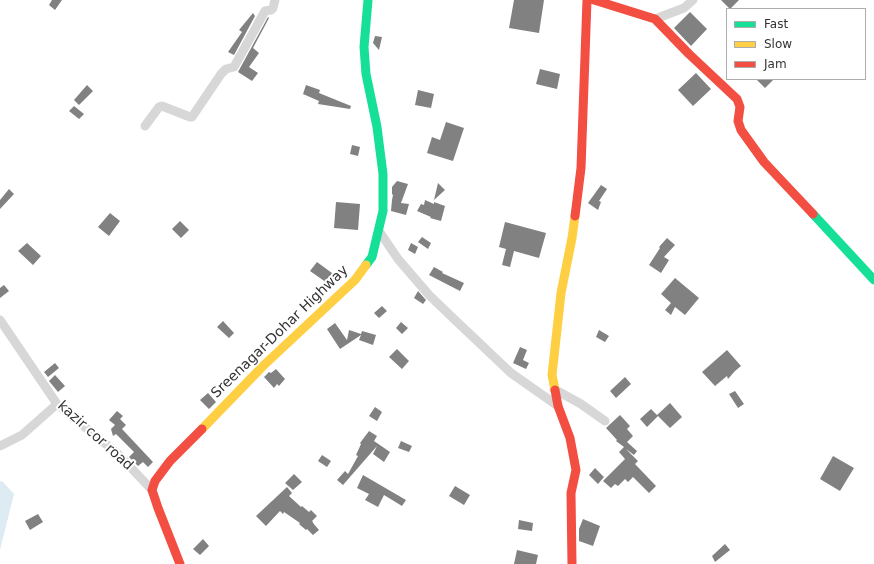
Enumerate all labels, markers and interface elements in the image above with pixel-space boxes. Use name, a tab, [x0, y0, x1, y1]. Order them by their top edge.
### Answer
legend	[726, 8, 866, 80]
text: Fast	[764, 17, 788, 31]
text: Slow	[764, 37, 792, 51]
text: Jam	[764, 57, 787, 71]
street label: Sreenagar-Dohar Highway	[208, 262, 352, 402]
street label: kazir cor road	[54, 398, 136, 474]

